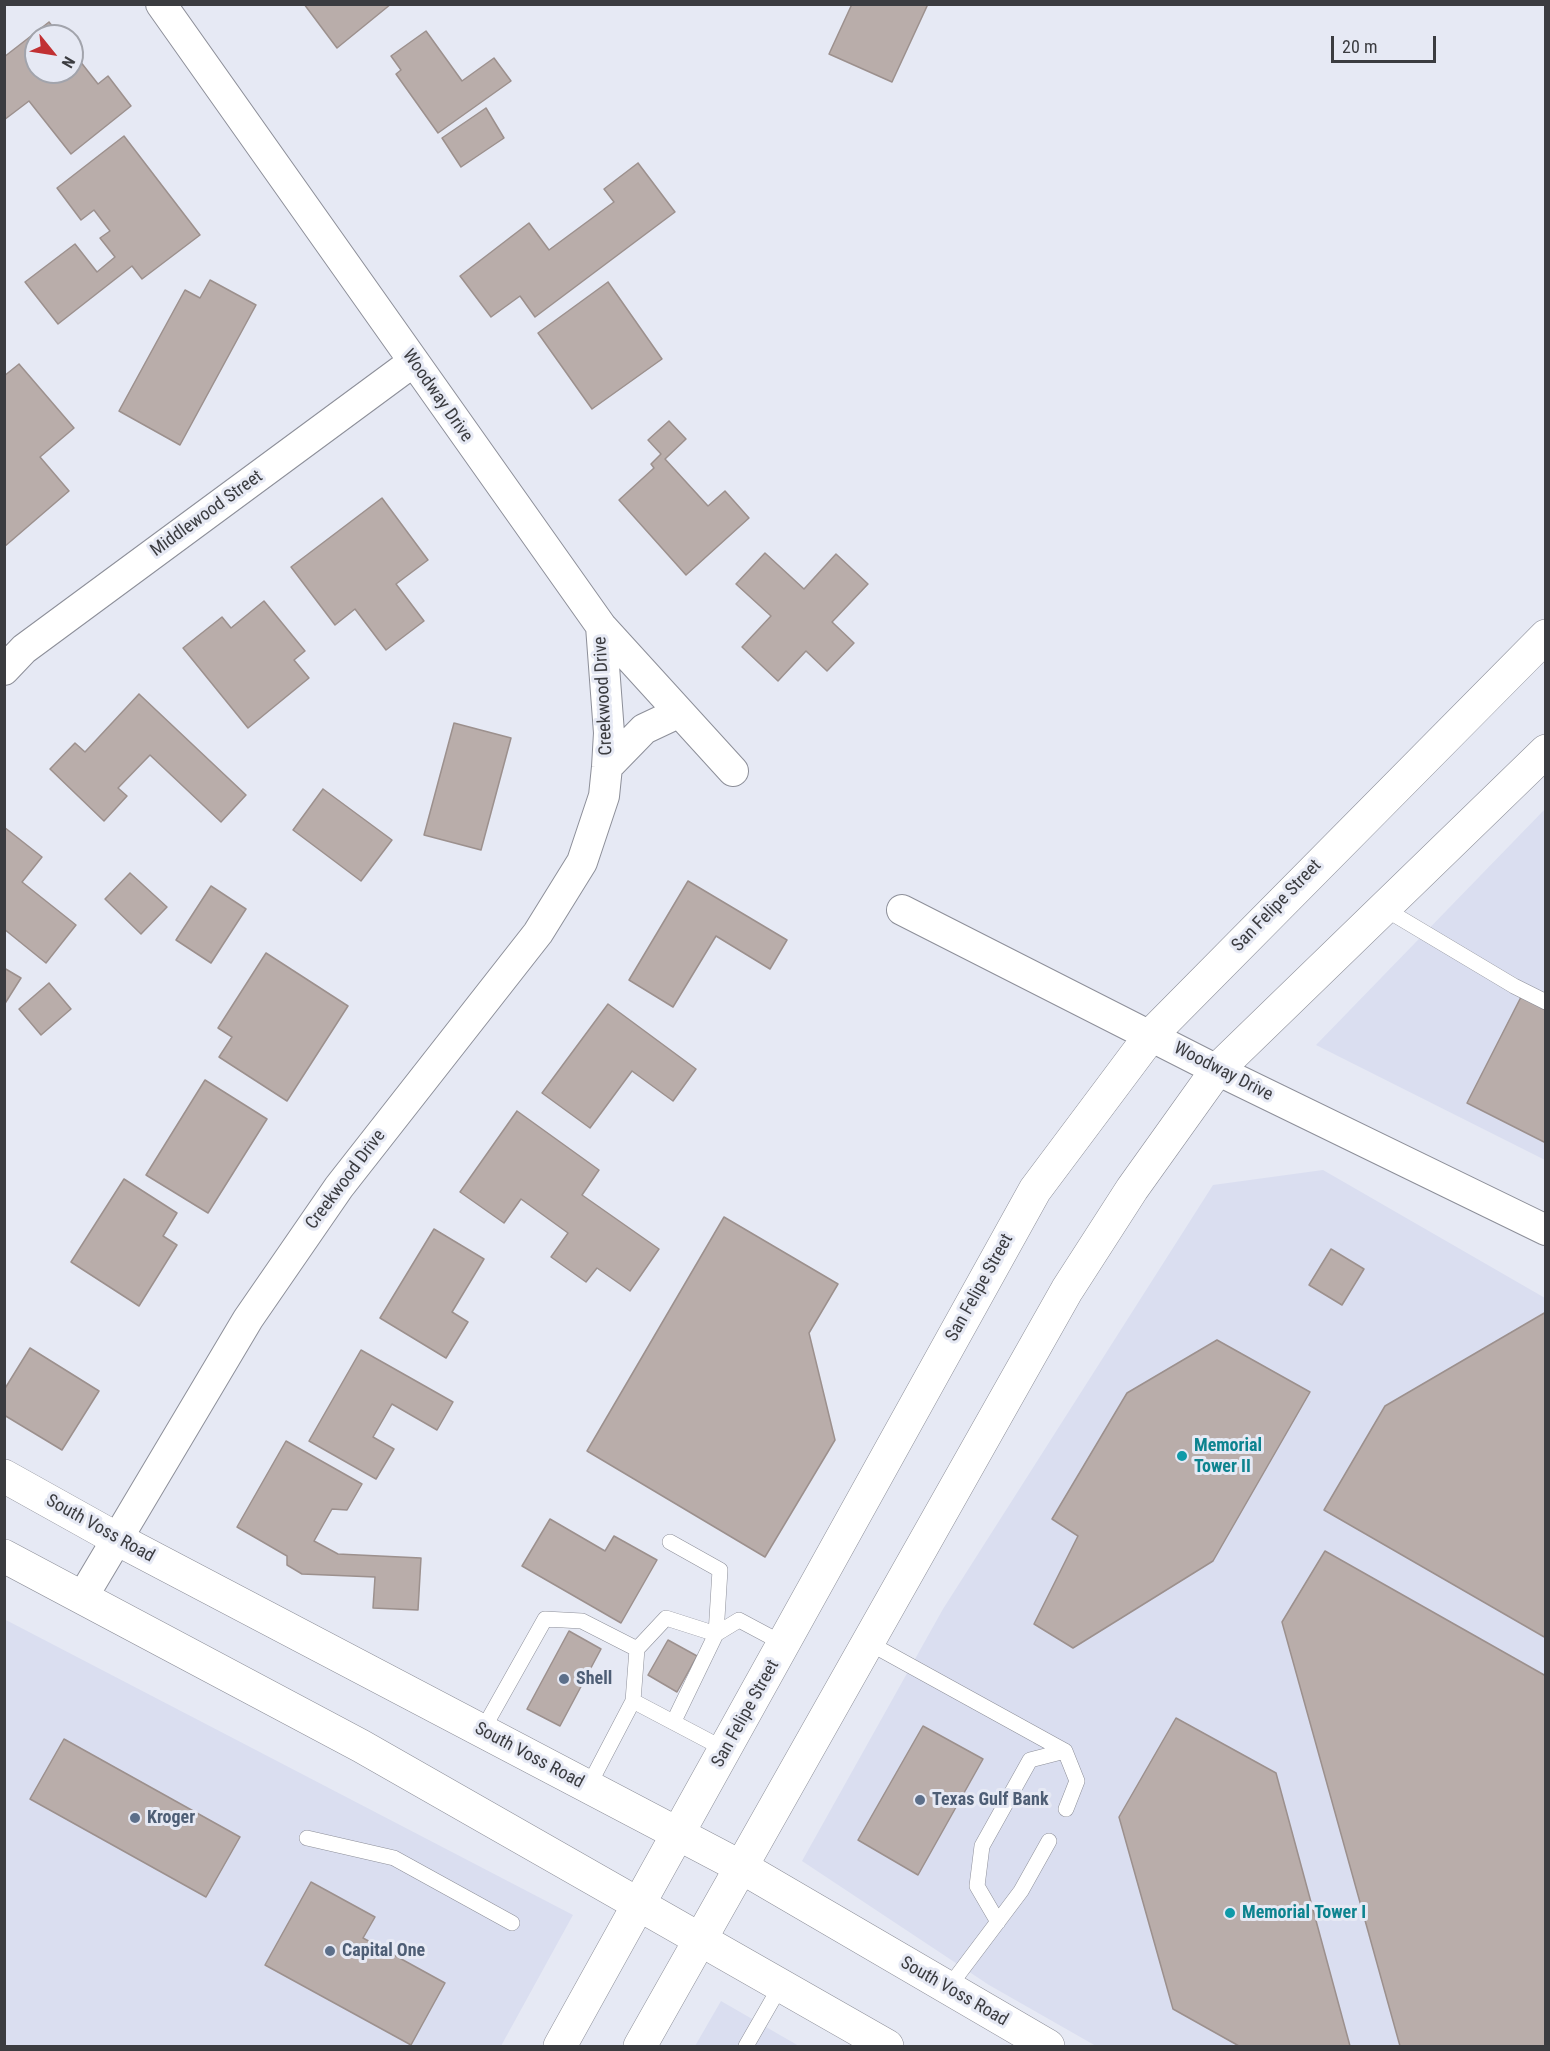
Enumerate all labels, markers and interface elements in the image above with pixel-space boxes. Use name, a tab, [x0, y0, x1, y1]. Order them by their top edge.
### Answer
north arrow	[24, 24, 84, 84]
scale bar	[1334, 24, 1439, 62]
text: 20 m	[1342, 36, 1377, 57]
text: N	[58, 53, 79, 71]
street label: Woodway Drive	[397, 346, 477, 446]
street label: Middlewood Street	[147, 466, 267, 562]
street label: Creekwood Drive	[590, 636, 618, 756]
street label: San Felipe Street	[1228, 855, 1326, 957]
street label: Woodway Drive	[1170, 1038, 1276, 1106]
street label: Creekwood Drive	[301, 1126, 391, 1234]
street label: San Felipe Street	[942, 1230, 1018, 1346]
place label: Memorial Tower II	[1194, 1435, 1262, 1478]
marker: Memorial Tower II	[1175, 1449, 1189, 1463]
street label: South Voss Road	[42, 1490, 158, 1568]
street label: San Felipe Street	[708, 1656, 784, 1772]
place label: Shell	[576, 1668, 612, 1690]
marker: Shell	[557, 1672, 571, 1686]
street label: South Voss Road	[471, 1718, 587, 1794]
place label: Texas Gulf Bank	[932, 1789, 1049, 1811]
marker: Texas Gulf Bank	[913, 1793, 927, 1807]
place label: Kroger	[147, 1807, 195, 1829]
marker: Kroger	[128, 1811, 142, 1825]
place label: Memorial Tower I	[1242, 1902, 1366, 1924]
marker: Memorial Tower I	[1223, 1906, 1237, 1920]
place label: Capital One	[342, 1940, 425, 1962]
marker: Capital One	[323, 1944, 337, 1958]
street label: South Voss Road	[896, 1952, 1012, 2032]

